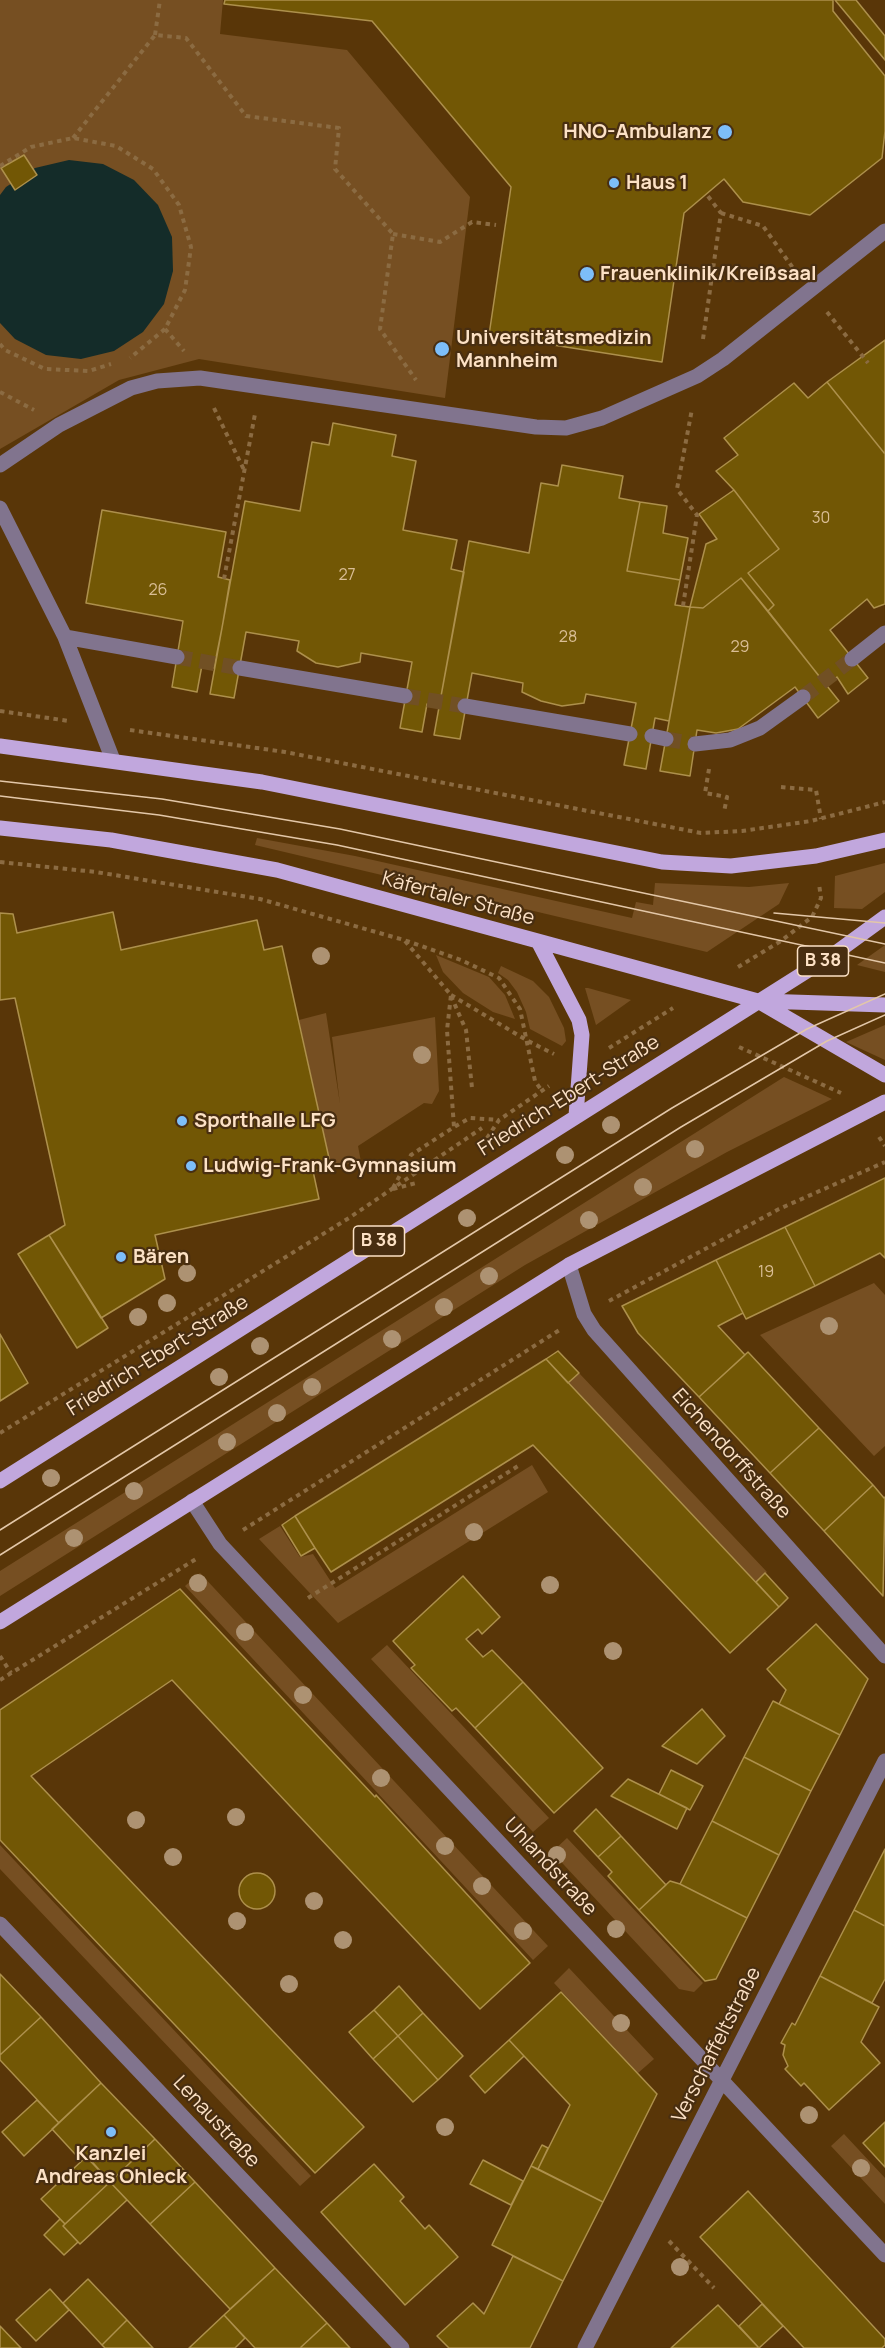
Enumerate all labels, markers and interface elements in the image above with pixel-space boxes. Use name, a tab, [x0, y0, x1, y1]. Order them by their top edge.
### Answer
place label: HNO-Ambulanz	[563, 120, 712, 144]
marker: HNO-Ambulanz	[716, 123, 734, 141]
place label: Haus 1	[626, 171, 688, 195]
marker: Haus 1	[607, 176, 621, 190]
place label: Frauenklinik/Kreißsaal	[600, 262, 817, 286]
marker: Frauenklinik/Kreißsaal	[578, 265, 596, 283]
place label: Universitätsmedizin Mannheim	[456, 326, 652, 373]
marker: Universitätsmedizin Mannheim	[433, 340, 451, 358]
house number: 30	[812, 509, 830, 529]
house number: 27	[338, 566, 356, 586]
house number: 26	[148, 581, 168, 601]
house number: 28	[559, 628, 577, 648]
house number: 29	[730, 638, 750, 658]
street label: Käfertaler Straße	[379, 867, 537, 931]
road number: B 38	[798, 946, 848, 976]
street label: Friedrich-Ebert-Straße	[474, 1030, 664, 1162]
place label: Sporthalle LFG	[194, 1109, 336, 1133]
marker: Sporthalle LFG	[175, 1114, 189, 1128]
place label: Ludwig-Frank-Gymnasium	[203, 1154, 456, 1178]
marker: Ludwig-Frank-Gymnasium	[184, 1159, 198, 1173]
road number: B 38	[354, 1226, 404, 1256]
place label: Bären	[133, 1245, 189, 1269]
marker: Bären	[114, 1250, 128, 1264]
house number: 19	[758, 1263, 774, 1283]
street label: Friedrich-Ebert-Straße	[63, 1290, 253, 1422]
street label: Eichendorffstraße	[666, 1384, 796, 1524]
street label: Uhlandstraße	[498, 1813, 602, 1921]
street label: Verschaffeltstraße	[667, 1963, 767, 2127]
street label: Lenaustraße	[167, 2071, 265, 2173]
marker: Kanzlei Andreas Ohleck	[104, 2125, 118, 2139]
place label: Kanzlei Andreas Ohleck	[35, 2142, 187, 2189]

